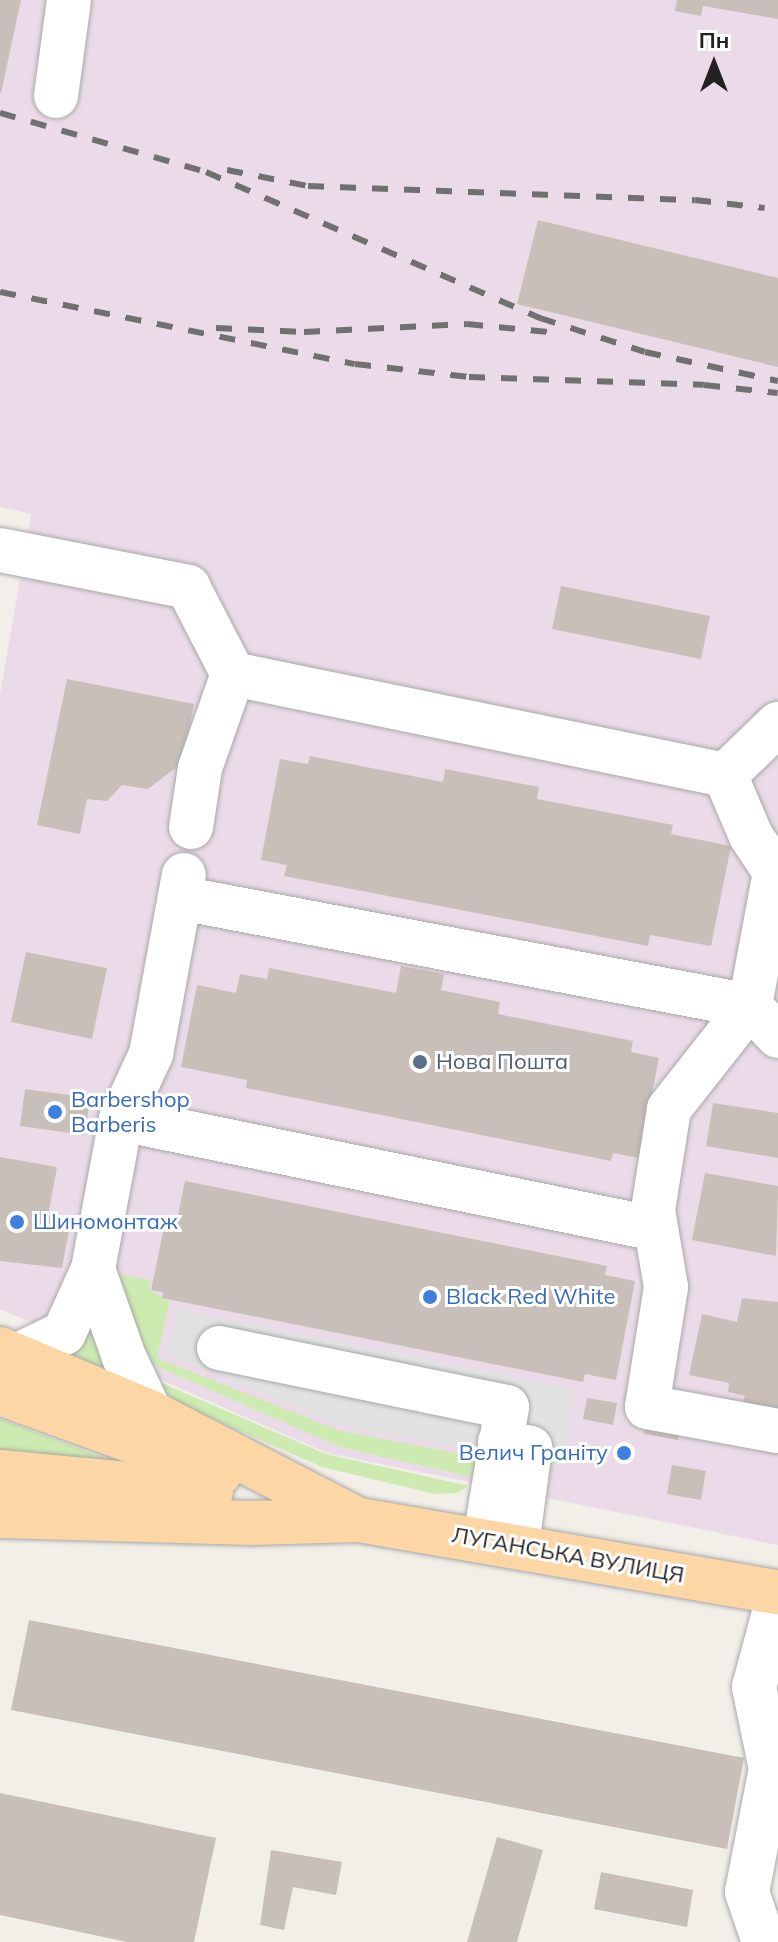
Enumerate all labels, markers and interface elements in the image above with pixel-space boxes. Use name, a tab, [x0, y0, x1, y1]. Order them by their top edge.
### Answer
north arrow	[674, 24, 754, 104]
text: Пн	[699, 26, 729, 54]
place label: Нова Пошта	[436, 1049, 568, 1075]
marker: Нова Пошта	[411, 1053, 429, 1071]
place label: Barbershop Barberis	[71, 1086, 190, 1138]
marker: Barbershop Barberis	[46, 1103, 64, 1121]
place label: Шиномонтаж	[33, 1209, 178, 1235]
marker: Шиномонтаж	[8, 1213, 26, 1231]
place label: Black Red White	[446, 1284, 615, 1310]
marker: Black Red White	[421, 1288, 439, 1306]
place label: Велич Граніту	[459, 1440, 608, 1466]
marker: Велич Граніту	[615, 1444, 633, 1462]
street label: ЛУГАНСЬКА ВУЛИЦЯ	[450, 1522, 686, 1588]

